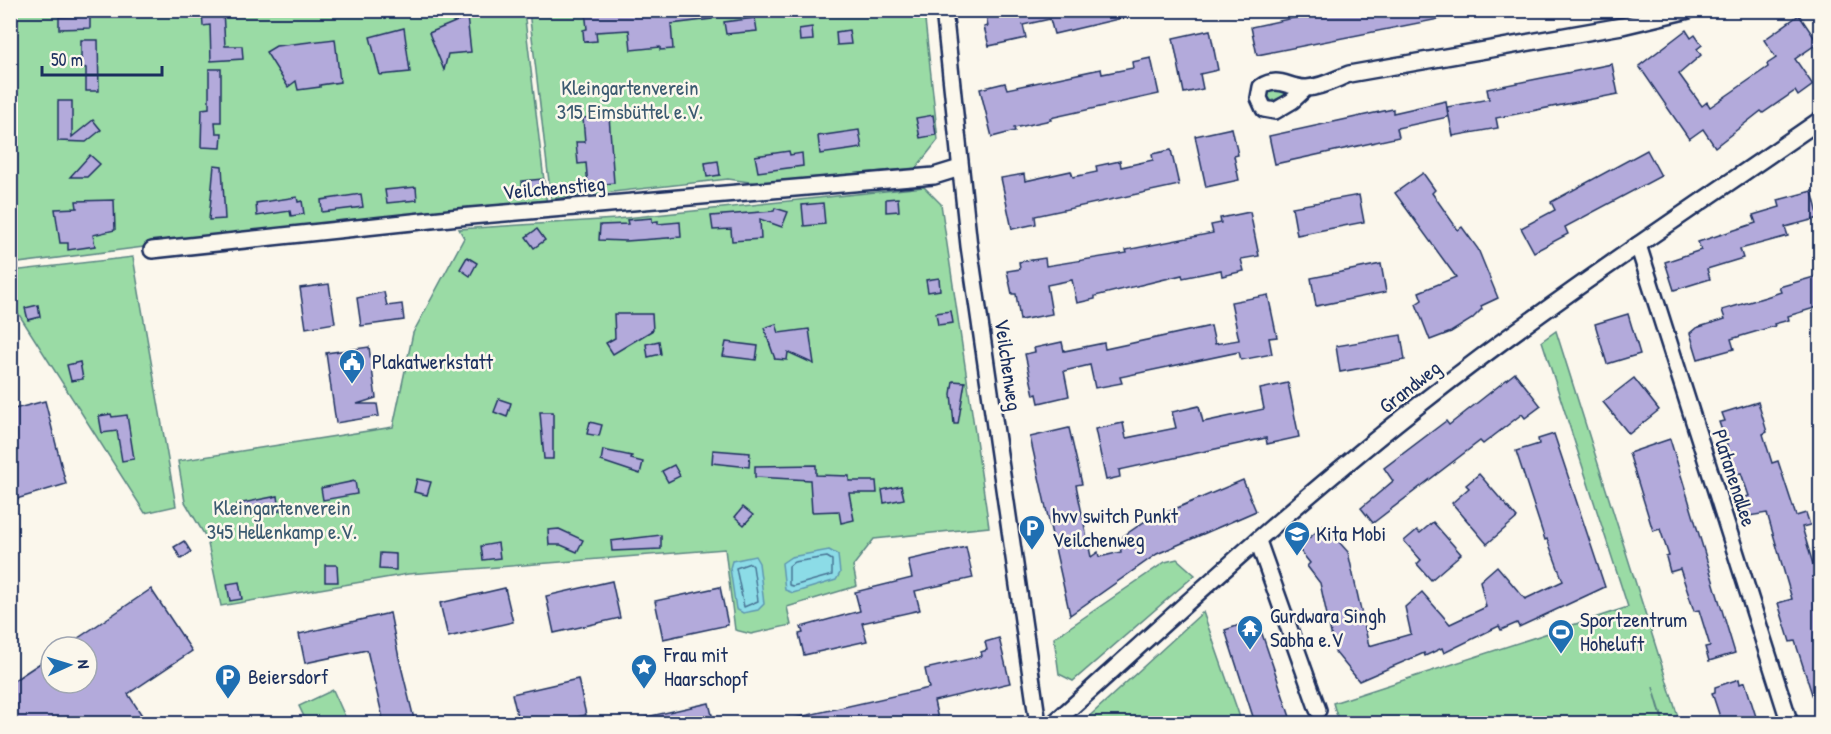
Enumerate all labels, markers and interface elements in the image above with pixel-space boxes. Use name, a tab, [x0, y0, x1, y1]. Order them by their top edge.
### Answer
scale bar	[42, 39, 162, 77]
text: 50 m	[51, 47, 83, 72]
park label: Kleingartenverein 315 Eimsbüttel e.V.	[557, 73, 703, 126]
street label: Veilchenstieg	[501, 169, 607, 206]
street label: Veilchenweg	[988, 317, 1029, 413]
public building icon: Plakatwerkstatt	[337, 347, 367, 385]
place label: Plakatwerkstatt	[372, 347, 494, 376]
street label: Grandweg	[1373, 353, 1447, 420]
street label: Platanenallee	[1705, 425, 1764, 530]
park label: Kleingartenverein 345 Hellenkamp e.V.	[207, 493, 357, 546]
place label: hvv switch Punkt Veilchenweg	[1052, 501, 1179, 554]
parking icon: hvv switch Punkt Veilchenweg	[1017, 513, 1047, 551]
school or university icon: Kita Mobi	[1282, 519, 1312, 557]
place label: Kita Mobi	[1316, 519, 1386, 548]
place label: Gurdwara Singh Sabha e.V	[1270, 601, 1386, 654]
place label: Sportzentrum Hoheluft	[1580, 605, 1687, 658]
temple icon: Gurdwara Singh Sabha e.V	[1235, 613, 1265, 651]
sports icon: Sportzentrum Hoheluft	[1546, 617, 1576, 655]
north arrow	[39, 635, 99, 695]
place label: Frau mit Haarschopf	[663, 640, 749, 693]
place icon: Frau mit Haarschopf	[629, 652, 659, 690]
text: N	[73, 659, 95, 669]
parking icon: Beiersdorf	[213, 662, 243, 700]
place label: Beiersdorf	[248, 662, 329, 691]

